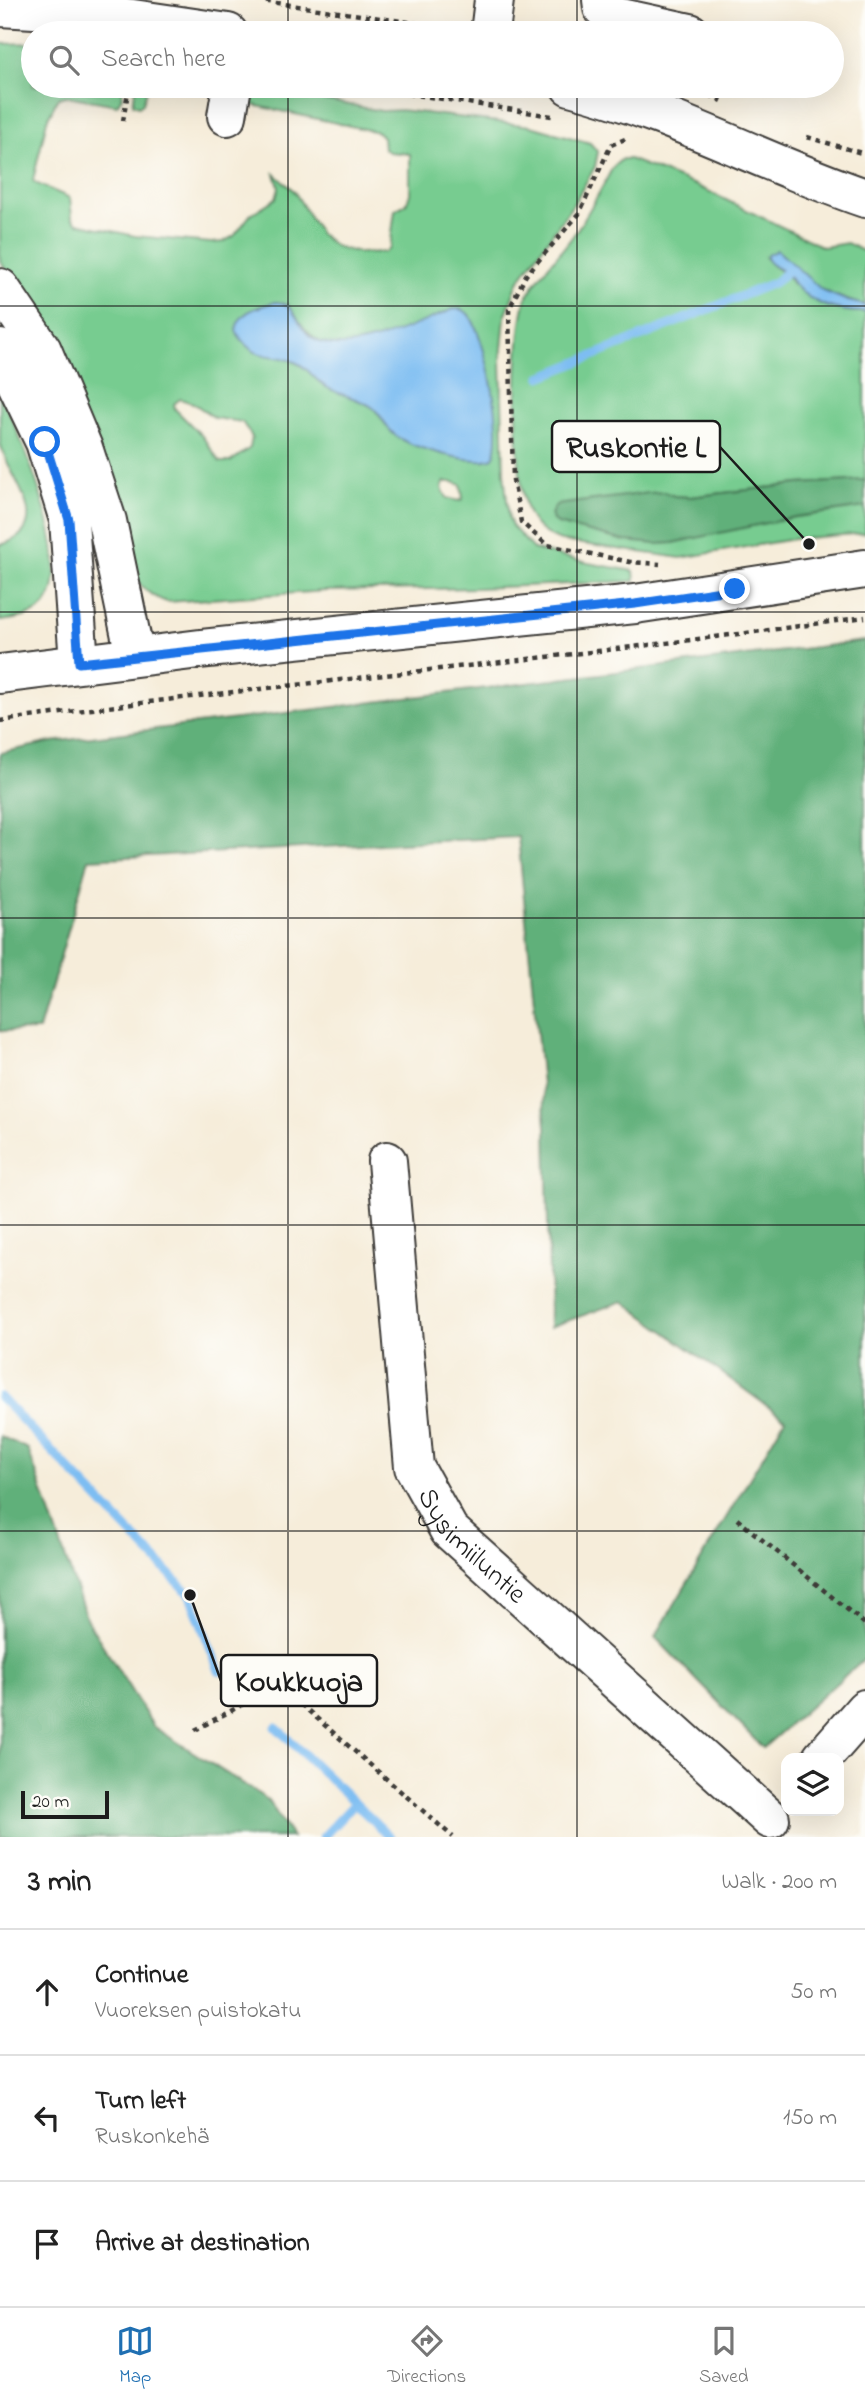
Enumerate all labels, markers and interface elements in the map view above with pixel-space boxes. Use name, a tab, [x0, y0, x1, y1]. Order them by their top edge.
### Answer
search box	[21, 21, 844, 98]
icon: search	[45, 41, 83, 79]
text: Search here	[101, 41, 226, 79]
callout: Ruskontie L	[552, 421, 720, 472]
route start	[29, 426, 60, 457]
text: Ruskontie L	[566, 428, 707, 472]
route end	[719, 573, 750, 604]
street label: Sysimiiluntie	[406, 1481, 535, 1615]
callout: Koukkuoja	[221, 1655, 377, 1706]
text: Koukkuoja	[235, 1662, 363, 1706]
map controls	[781, 1753, 844, 1816]
button: layers	[781, 1753, 844, 1816]
scale bar	[21, 1788, 108, 1820]
text: 20 m	[32, 1789, 69, 1816]
text: 3 min	[28, 1861, 91, 1905]
text: Walk · 200 m	[722, 1866, 837, 1899]
text: Continue	[95, 1957, 188, 1995]
icon: ahead	[28, 1973, 66, 2011]
text: 50 m	[790, 1976, 837, 2009]
text: Vuoreksen puistokatu	[95, 1995, 301, 2028]
text: Turn left	[95, 2083, 186, 2121]
icon: left	[28, 2099, 66, 2137]
text: 150 m	[783, 2102, 837, 2135]
text: Ruskonkehä	[95, 2121, 209, 2154]
icon: arrive	[28, 2225, 66, 2263]
text: Arrive at destination	[95, 2225, 310, 2263]
tab: Map	[116, 2322, 154, 2391]
tab: Directions	[387, 2322, 466, 2391]
tab: Saved	[699, 2322, 749, 2391]

